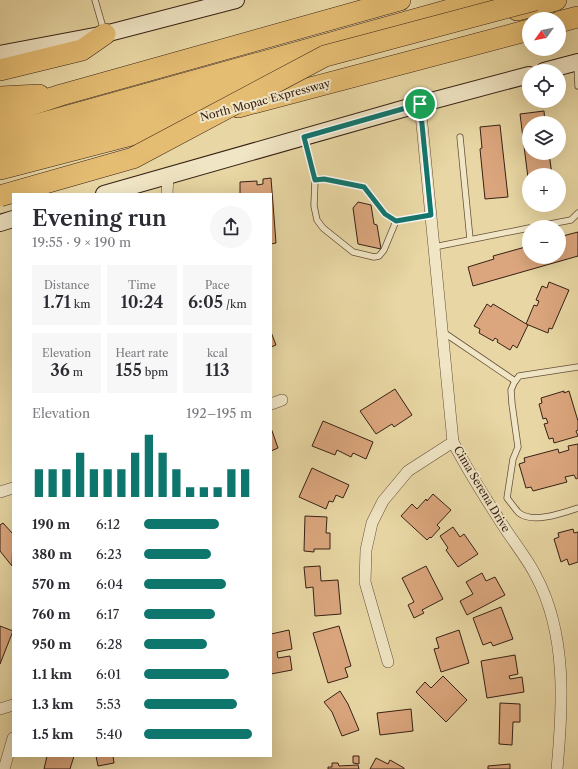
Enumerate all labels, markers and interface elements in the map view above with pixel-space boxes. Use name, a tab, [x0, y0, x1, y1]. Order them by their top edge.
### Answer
north arrow	[522, 12, 566, 56]
map controls	[522, 12, 566, 264]
button: locate	[522, 64, 566, 108]
street label: North Mopac Expressway	[198, 76, 332, 124]
pin	[403, 87, 437, 121]
icon: arrive	[409, 93, 431, 115]
button: layers	[522, 116, 566, 160]
button: +	[522, 168, 566, 212]
text: Evening run	[32, 205, 167, 232]
button: share	[210, 206, 252, 248]
button: −	[522, 220, 566, 264]
text: 19:55 · 9 × 190 m	[32, 234, 131, 250]
text: Distance	[44, 278, 89, 292]
text: Time	[128, 278, 156, 292]
text: Pace	[205, 278, 230, 292]
text: 1.71	[43, 292, 71, 312]
text: 10:24	[120, 292, 164, 312]
text: 6:05	[188, 292, 223, 312]
text: km	[71, 297, 90, 311]
text: /km	[223, 297, 247, 311]
text: Elevation	[42, 346, 91, 360]
text: Heart rate	[115, 346, 169, 360]
text: kcal	[207, 346, 228, 360]
text: 36	[50, 360, 70, 380]
text: 155	[116, 360, 142, 380]
text: 113	[205, 360, 230, 380]
text: m	[70, 365, 83, 379]
text: bpm	[142, 365, 168, 379]
text: Elevation	[32, 405, 90, 421]
text: 192–195 m	[186, 405, 252, 421]
street label: Cima Serena Drive	[451, 443, 513, 535]
text: 190 m	[32, 516, 70, 532]
text: 6:12	[96, 516, 120, 532]
text: 380 m	[32, 546, 72, 562]
text: 6:23	[96, 546, 122, 562]
text: 570 m	[32, 576, 70, 592]
text: 6:04	[96, 576, 123, 592]
text: 760 m	[32, 606, 71, 622]
text: 6:17	[96, 606, 119, 622]
text: 950 m	[32, 636, 71, 652]
text: 6:28	[96, 636, 122, 652]
text: 1.1 km	[32, 666, 72, 682]
text: 6:01	[96, 666, 121, 682]
text: 1.3 km	[32, 696, 74, 712]
text: 5:53	[96, 696, 121, 712]
text: 1.5 km	[32, 726, 73, 742]
text: 5:40	[96, 726, 122, 742]

